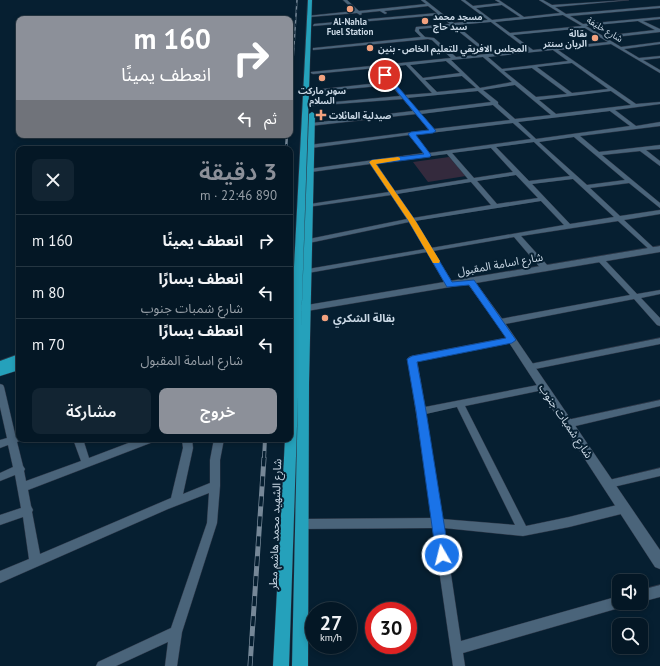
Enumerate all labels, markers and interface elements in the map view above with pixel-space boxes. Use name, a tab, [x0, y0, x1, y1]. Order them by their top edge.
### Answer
marker: Al-Nahla Fuel Station	[345, 4, 355, 14]
place label: مسجد محمد سيد حاج	[433, 11, 483, 34]
street label: شارع خليفة	[584, 14, 625, 46]
place label: Al-Nahla Fuel Station	[327, 16, 373, 37]
marker: مسجد محمد سيد حاج	[420, 16, 430, 26]
text: 160 m	[134, 20, 211, 57]
place label: بقالة الريان سنتر	[542, 28, 587, 50]
icon: right	[225, 32, 277, 84]
marker: بقالة الريان سنتر	[590, 33, 600, 43]
marker: المجلس الافريقي للتعليم الخاص - بنين	[365, 43, 375, 53]
place label: المجلس الافريقي للتعليم الخاص - بنين	[378, 43, 527, 57]
pin	[368, 58, 402, 92]
text: انعطف يمينًا	[121, 63, 211, 86]
icon: arrive	[374, 64, 396, 86]
marker: سوبر ماركت السلام	[317, 73, 327, 83]
place label: سوبر ماركت السلام	[298, 85, 347, 108]
icon: left	[234, 108, 256, 130]
text: ثم	[264, 109, 277, 128]
marker: صيدلية العائلات	[316, 110, 326, 120]
place label: صيدلية العائلات	[329, 110, 392, 122]
text: 3 دقيقة	[199, 156, 277, 187]
button: close	[32, 159, 74, 201]
text: 890 m · 22:46	[200, 187, 277, 204]
icon: right	[255, 230, 277, 252]
text: 160 m	[32, 231, 73, 250]
text: انعطف يمينًا	[163, 231, 243, 250]
street label: شارع اسامة المقبول	[456, 250, 544, 279]
text: انعطف يسارًا	[159, 269, 243, 288]
icon: left	[255, 282, 277, 304]
text: 80 m	[32, 283, 65, 302]
text: شارع شمبات جنوب	[141, 300, 243, 317]
place label: بقالة الشكري	[333, 311, 395, 328]
marker: بقالة الشكري	[320, 313, 330, 323]
text: انعطف يسارًا	[159, 321, 243, 340]
icon: left	[255, 334, 277, 356]
text: 70 m	[32, 335, 65, 354]
text: شارع اسامة المقبول	[140, 352, 243, 369]
street label: شارع شمبات جنوب	[535, 381, 596, 462]
button: مشاركة	[32, 388, 151, 434]
button: خروج	[159, 388, 277, 434]
street label: شارع الشهيد محمد هاشم مطر	[266, 458, 286, 591]
position arrow	[421, 534, 463, 576]
map controls	[612, 574, 648, 654]
button: sound	[612, 574, 648, 610]
speed limit sign: 30	[365, 602, 417, 654]
text: 27	[320, 610, 342, 636]
button: search	[612, 618, 648, 654]
text: km/h	[320, 631, 342, 644]

